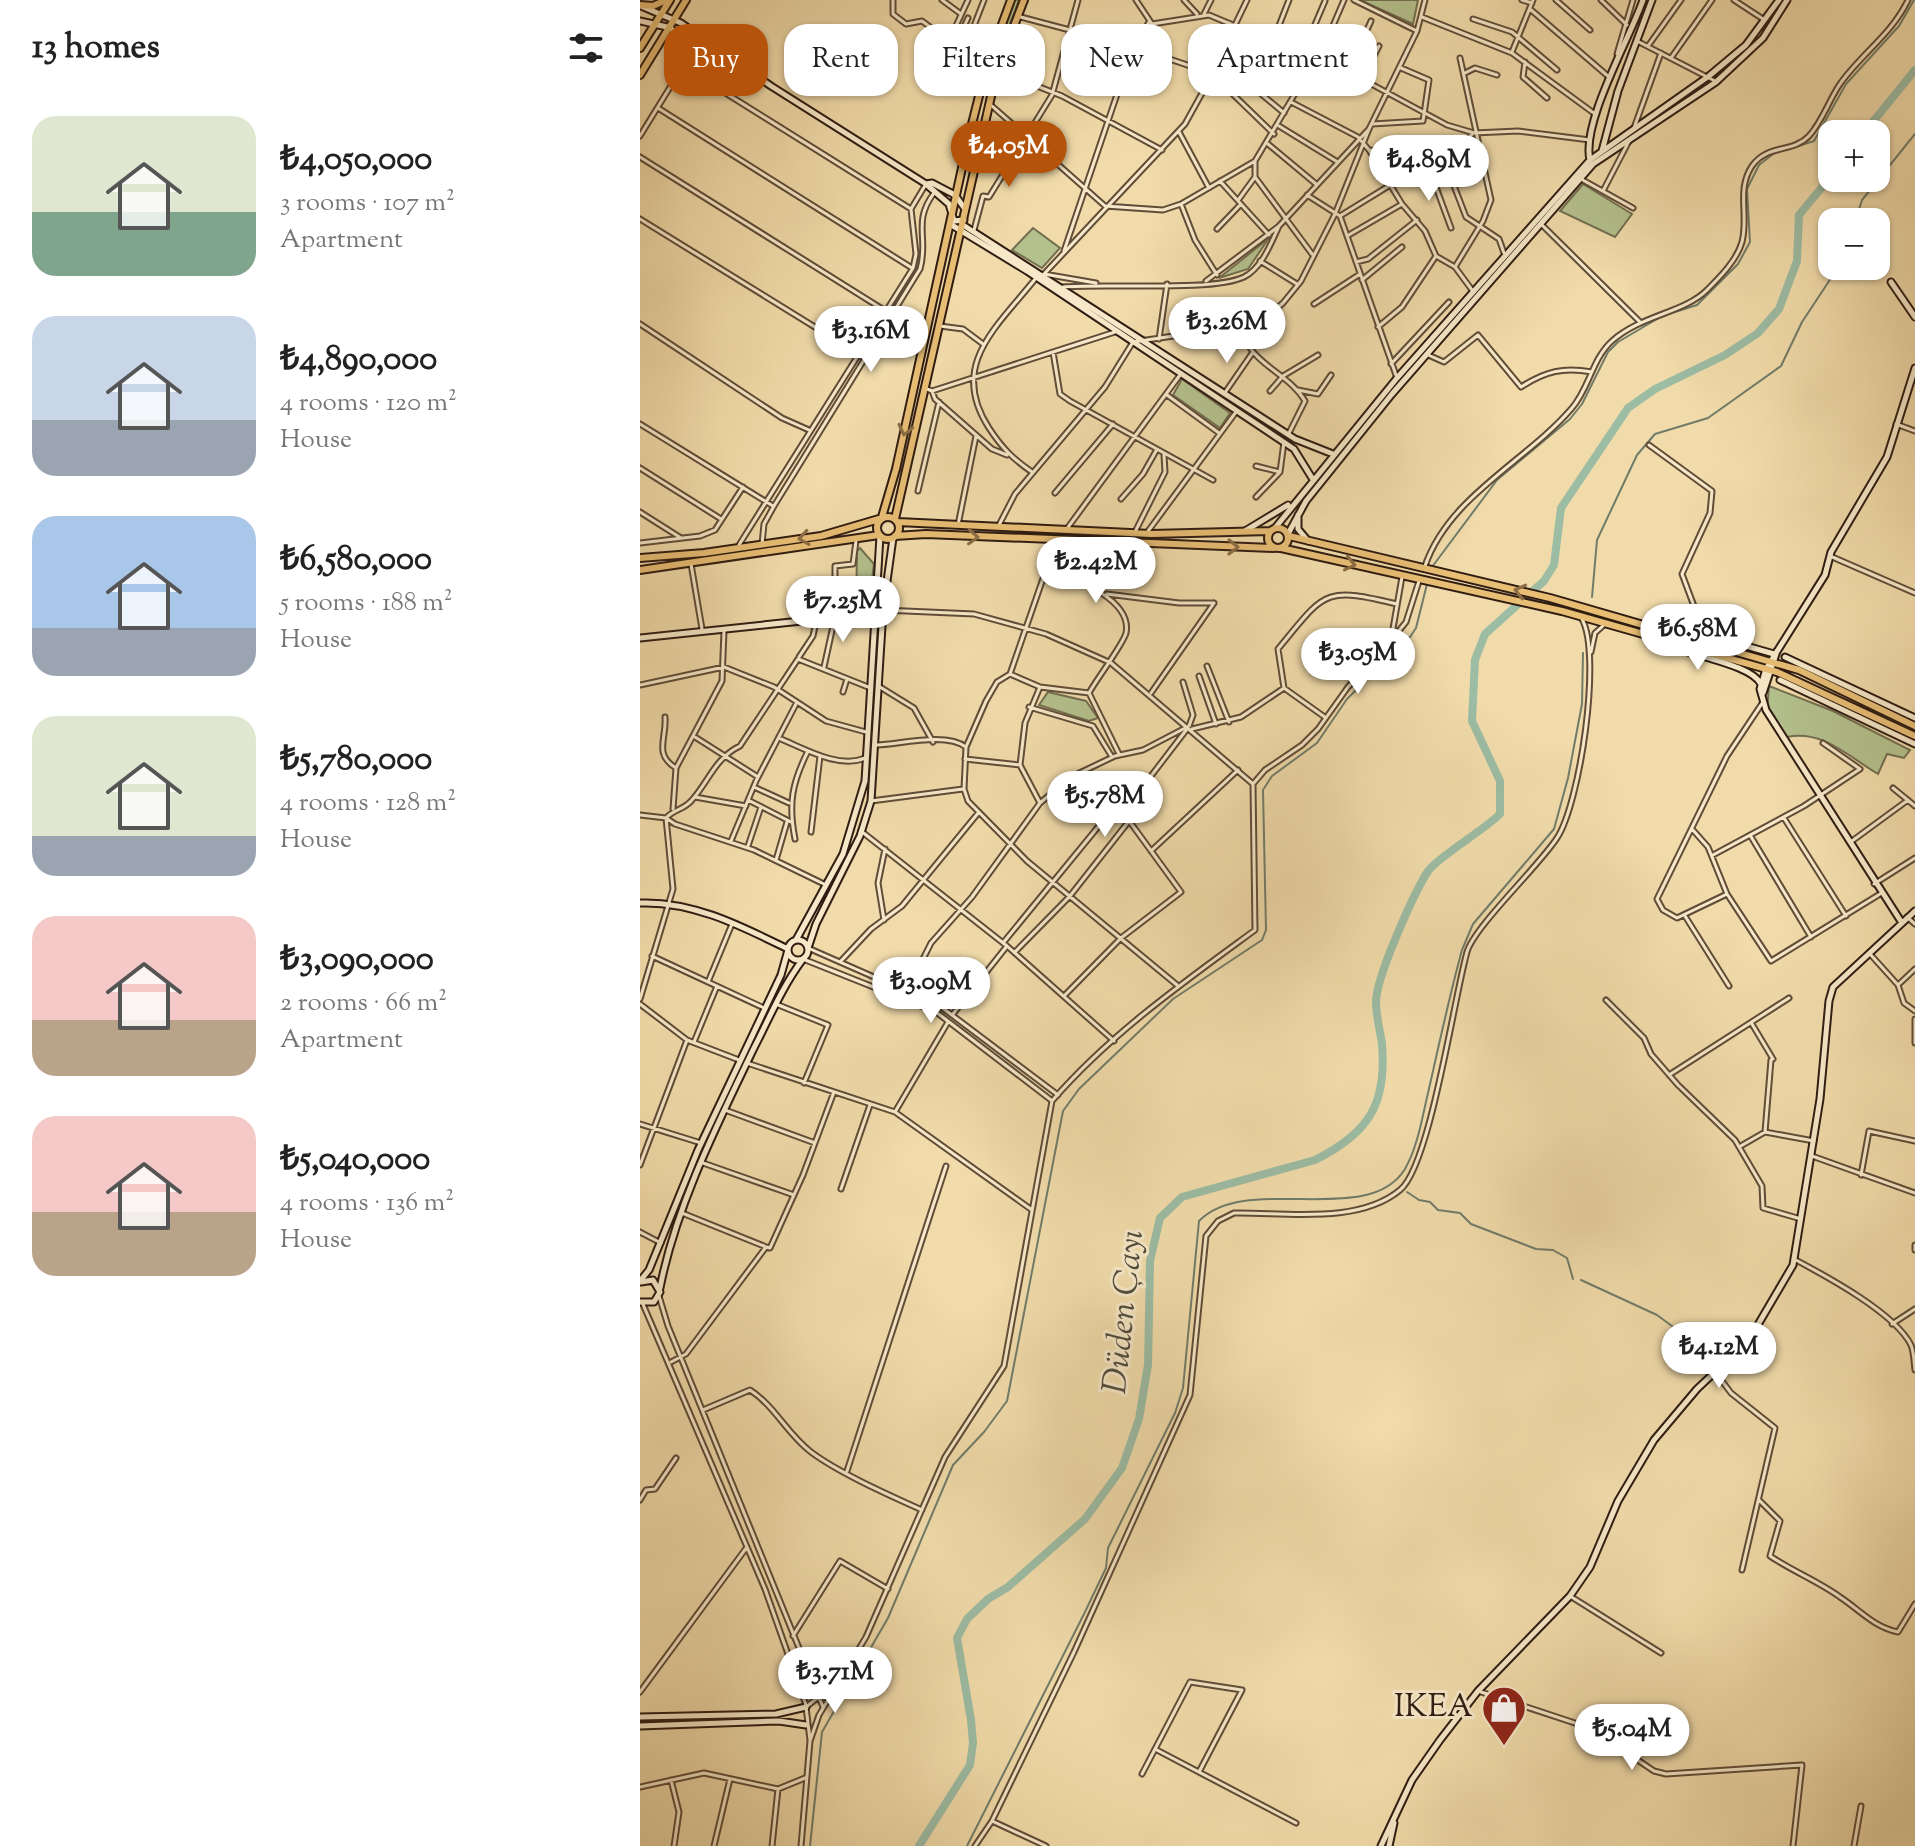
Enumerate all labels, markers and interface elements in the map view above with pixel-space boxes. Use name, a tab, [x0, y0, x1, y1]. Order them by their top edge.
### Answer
text: 13 homes	[32, 24, 160, 73]
chip: Buy	[664, 24, 768, 96]
chip: Rent	[784, 24, 898, 96]
chip: Filters	[914, 24, 1045, 96]
chip: New	[1061, 24, 1172, 96]
chip: Apartment	[1188, 24, 1377, 96]
icon: filters	[564, 26, 608, 70]
map controls	[1818, 120, 1890, 280]
button: +	[1818, 120, 1890, 192]
pin: ₺4.05M	[944, 121, 1074, 189]
text: ₺4.05M	[969, 128, 1049, 165]
pin: ₺4.89M	[1364, 135, 1494, 203]
text: ₺4,050,000	[280, 136, 432, 185]
text: ₺4.89M	[1387, 142, 1471, 179]
icon: home	[96, 148, 192, 244]
text: 3 rooms · 107 m²	[280, 185, 455, 222]
button: −	[1818, 208, 1890, 280]
text: Apartment	[280, 222, 403, 259]
pin: ₺3.26M	[1162, 297, 1292, 365]
text: ₺3.26M	[1187, 304, 1267, 341]
pin: ₺3.16M	[806, 306, 936, 374]
text: ₺3.16M	[832, 313, 910, 350]
text: ₺4,890,000	[280, 336, 437, 385]
icon: home	[96, 348, 192, 444]
text: 4 rooms · 120 m²	[280, 385, 457, 422]
text: House	[280, 422, 352, 459]
one-way arrow	[897, 422, 914, 436]
one-way arrow	[967, 528, 980, 545]
one-way arrow	[797, 529, 811, 546]
text: ₺6,580,000	[280, 536, 432, 585]
pin: ₺2.42M	[1031, 537, 1161, 605]
one-way arrow	[1227, 538, 1240, 555]
text: ₺2.42M	[1055, 544, 1137, 581]
icon: home	[96, 548, 192, 644]
one-way arrow	[1343, 555, 1356, 572]
pin: ₺7.25M	[778, 576, 908, 644]
text: ₺7.25M	[804, 583, 882, 620]
one-way arrow	[1514, 583, 1528, 600]
text: 5 rooms · 188 m²	[280, 585, 453, 622]
pin: ₺6.58M	[1633, 604, 1763, 672]
text: ₺6.58M	[1658, 611, 1738, 648]
text: House	[280, 622, 352, 659]
pin: ₺3.05M	[1293, 628, 1423, 696]
text: ₺3.05M	[1319, 635, 1397, 672]
text: ₺5,780,000	[280, 736, 432, 785]
icon: home	[96, 748, 192, 844]
pin: ₺5.78M	[1040, 771, 1170, 839]
text: ₺5.78M	[1065, 778, 1145, 815]
text: 4 rooms · 128 m²	[280, 785, 456, 822]
text: House	[280, 822, 352, 859]
text: ₺3,090,000	[280, 936, 434, 985]
icon: home	[96, 948, 192, 1044]
pin: ₺3.09M	[866, 957, 996, 1025]
text: ₺3.09M	[890, 964, 972, 1001]
text: 2 rooms · 66 m²	[280, 985, 447, 1022]
text: Apartment	[280, 1022, 403, 1059]
text: ₺5,040,000	[280, 1136, 430, 1185]
icon: home	[96, 1148, 192, 1244]
text: 4 rooms · 136 m²	[280, 1185, 454, 1222]
text: House	[280, 1222, 352, 1259]
water label: Düden Çayı	[1092, 1228, 1158, 1396]
pin: ₺4.12M	[1654, 1322, 1784, 1390]
text: ₺4.12M	[1679, 1329, 1759, 1366]
pin: ₺3.71M	[770, 1647, 900, 1715]
text: ₺3.71M	[796, 1654, 874, 1691]
shop icon: IKEA	[1480, 1684, 1528, 1747]
place label: IKEA	[1394, 1685, 1473, 1731]
pin: ₺5.04M	[1567, 1704, 1697, 1772]
text: ₺5.04M	[1592, 1711, 1672, 1748]

